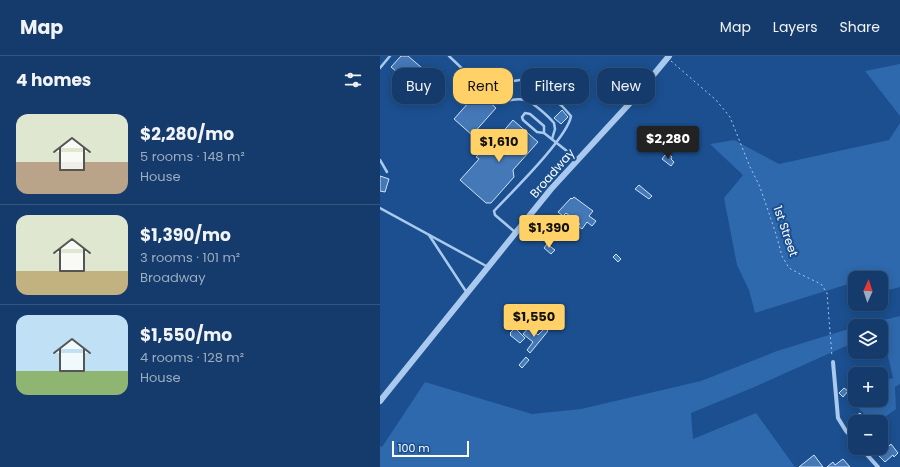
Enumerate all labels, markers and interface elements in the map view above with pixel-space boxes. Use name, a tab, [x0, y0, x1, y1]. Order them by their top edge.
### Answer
text: Map	[20, 14, 63, 41]
text: Map	[720, 17, 751, 37]
text: Layers	[773, 17, 817, 37]
text: Share	[839, 17, 880, 37]
text: 4 homes	[16, 68, 91, 92]
chip: Buy	[392, 68, 445, 104]
chip: Rent	[453, 68, 513, 104]
chip: Filters	[521, 68, 589, 104]
chip: New	[597, 68, 655, 104]
icon: filters	[342, 69, 364, 91]
text: $2,280/mo	[140, 122, 234, 146]
pin: $2,280	[635, 126, 701, 160]
pin: $1,610	[466, 129, 532, 163]
text: $2,280	[646, 129, 690, 148]
icon: home	[48, 130, 96, 178]
text: $1,610	[480, 132, 518, 151]
street label: Broadway	[526, 144, 578, 201]
text: 5 rooms · 148 m²	[140, 147, 245, 166]
text: House	[140, 167, 180, 186]
street label: 1st Street	[769, 203, 803, 259]
pin: $1,390	[516, 215, 582, 249]
text: $1,390	[528, 218, 570, 237]
text: $1,390/mo	[140, 223, 231, 247]
icon: home	[48, 231, 96, 279]
text: 3 rooms · 101 m²	[140, 248, 240, 267]
text: Broadway	[140, 268, 205, 287]
north arrow	[848, 271, 888, 311]
map controls	[848, 271, 888, 455]
pin: $1,550	[501, 304, 567, 338]
text: $1,550	[513, 307, 555, 326]
button: layers	[848, 319, 888, 359]
text: $1,550/mo	[140, 323, 232, 347]
icon: home	[48, 331, 96, 379]
text: 4 rooms · 128 m²	[140, 348, 244, 367]
button: +	[848, 367, 888, 407]
text: House	[140, 368, 180, 387]
button: −	[848, 415, 888, 455]
scale bar	[392, 439, 469, 458]
text: 100 m	[398, 440, 430, 456]

